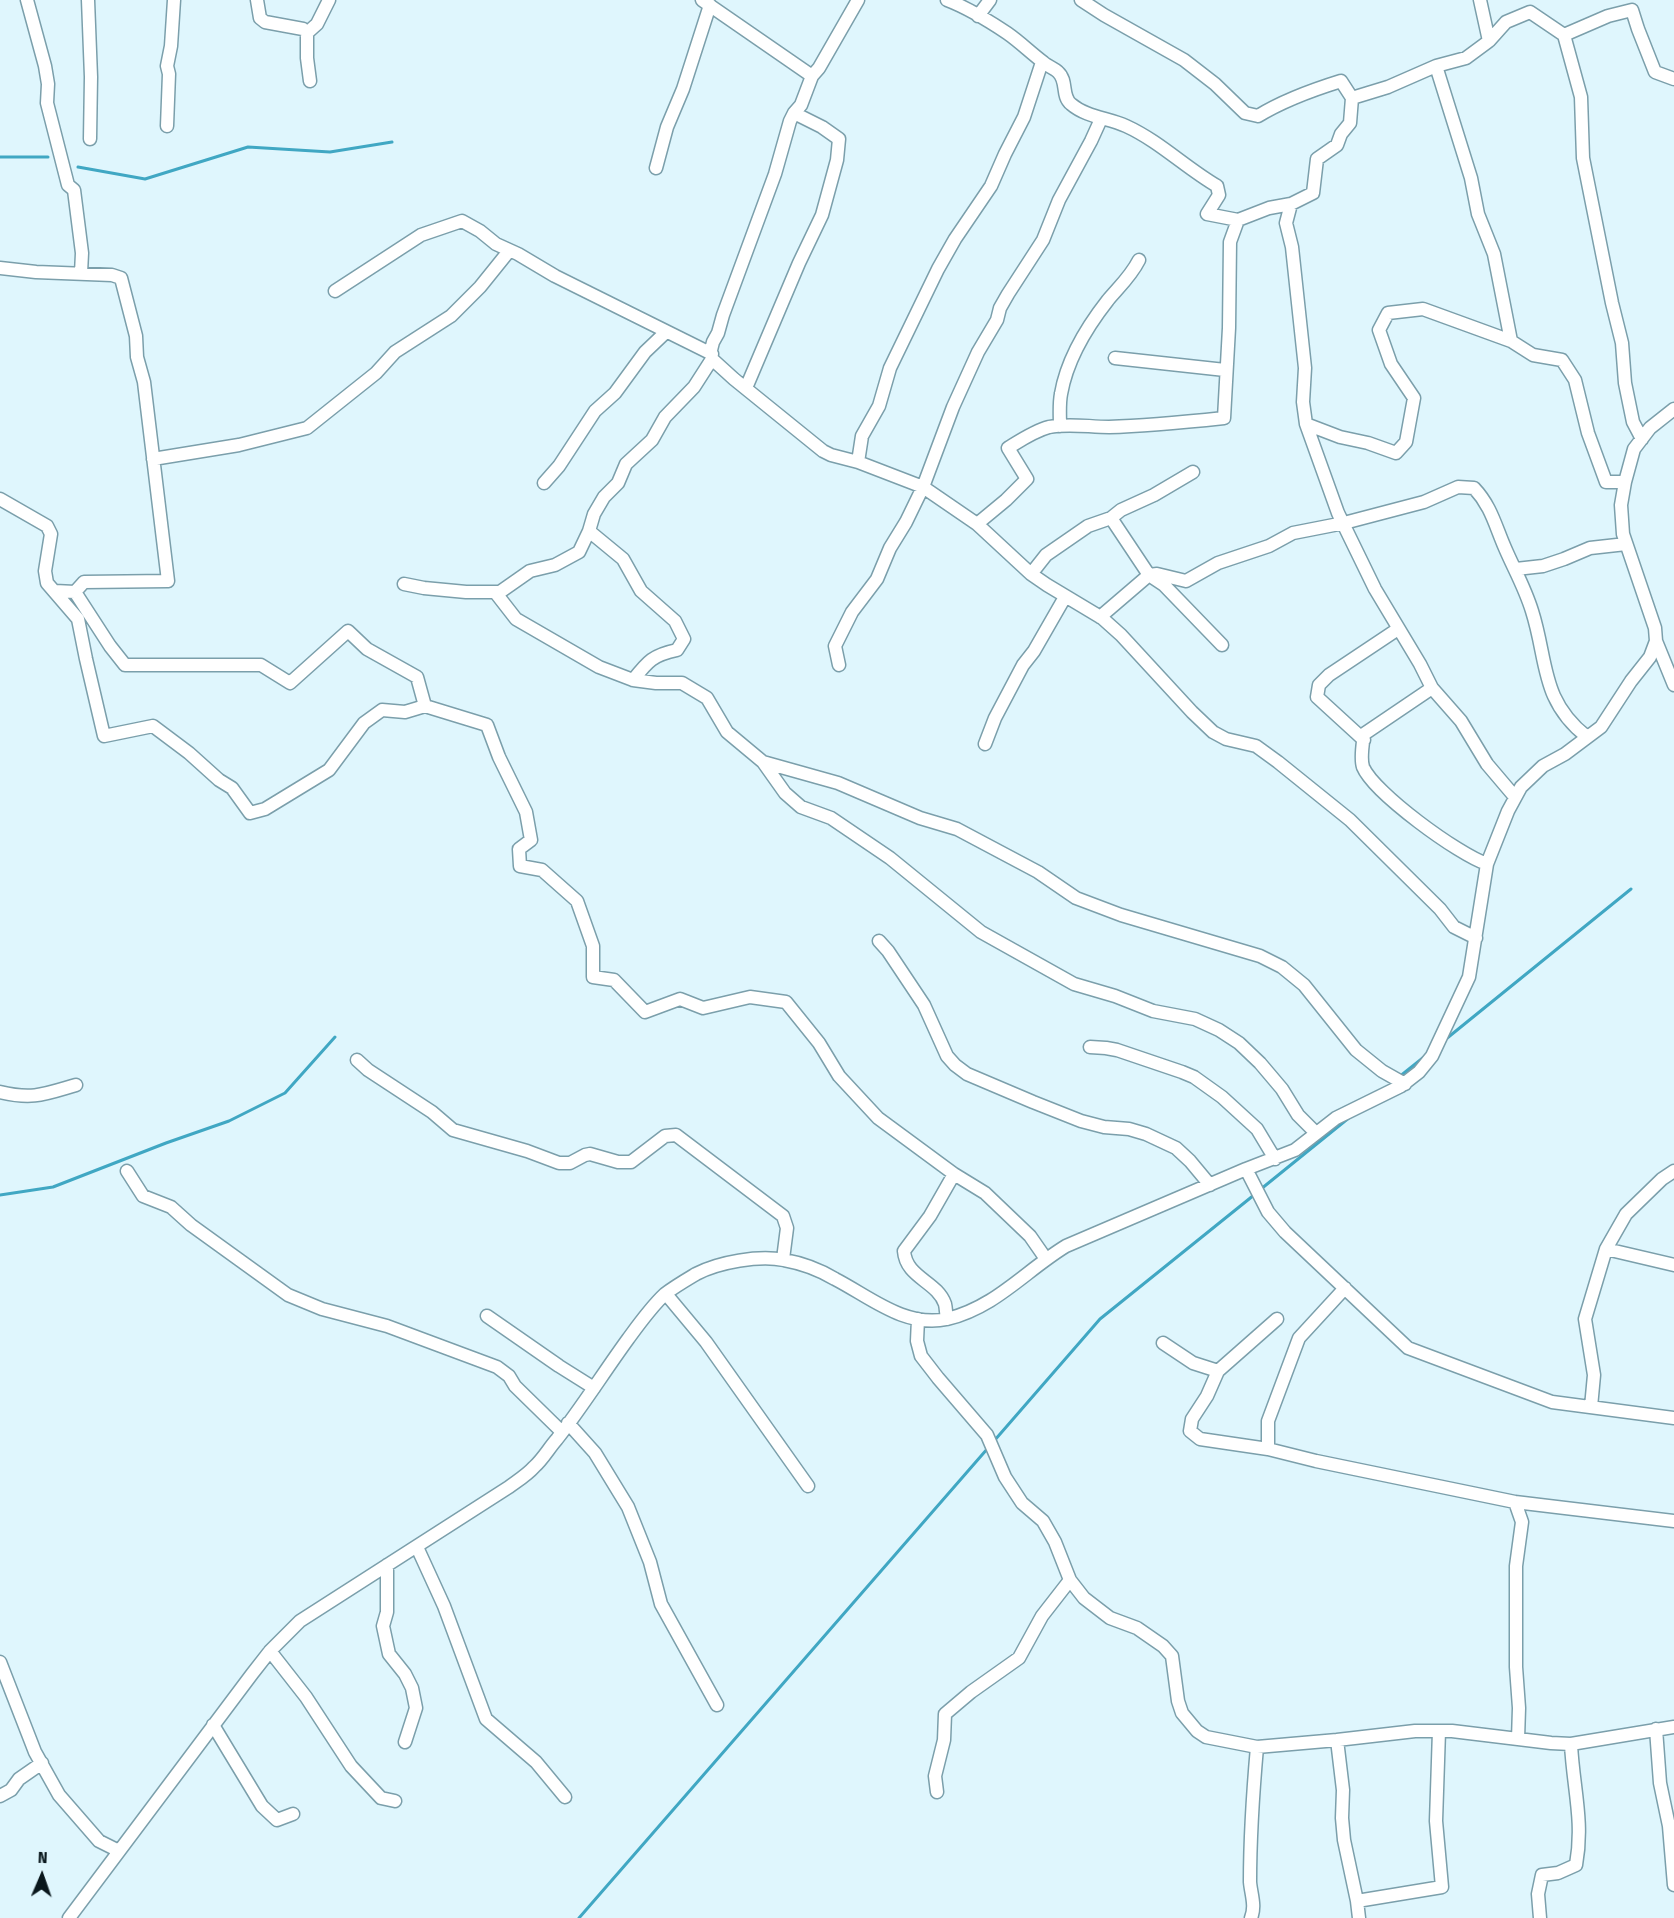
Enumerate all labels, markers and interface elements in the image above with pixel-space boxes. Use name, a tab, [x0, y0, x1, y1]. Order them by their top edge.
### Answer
north arrow	[12, 1846, 72, 1906]
text: N	[38, 1848, 48, 1867]

